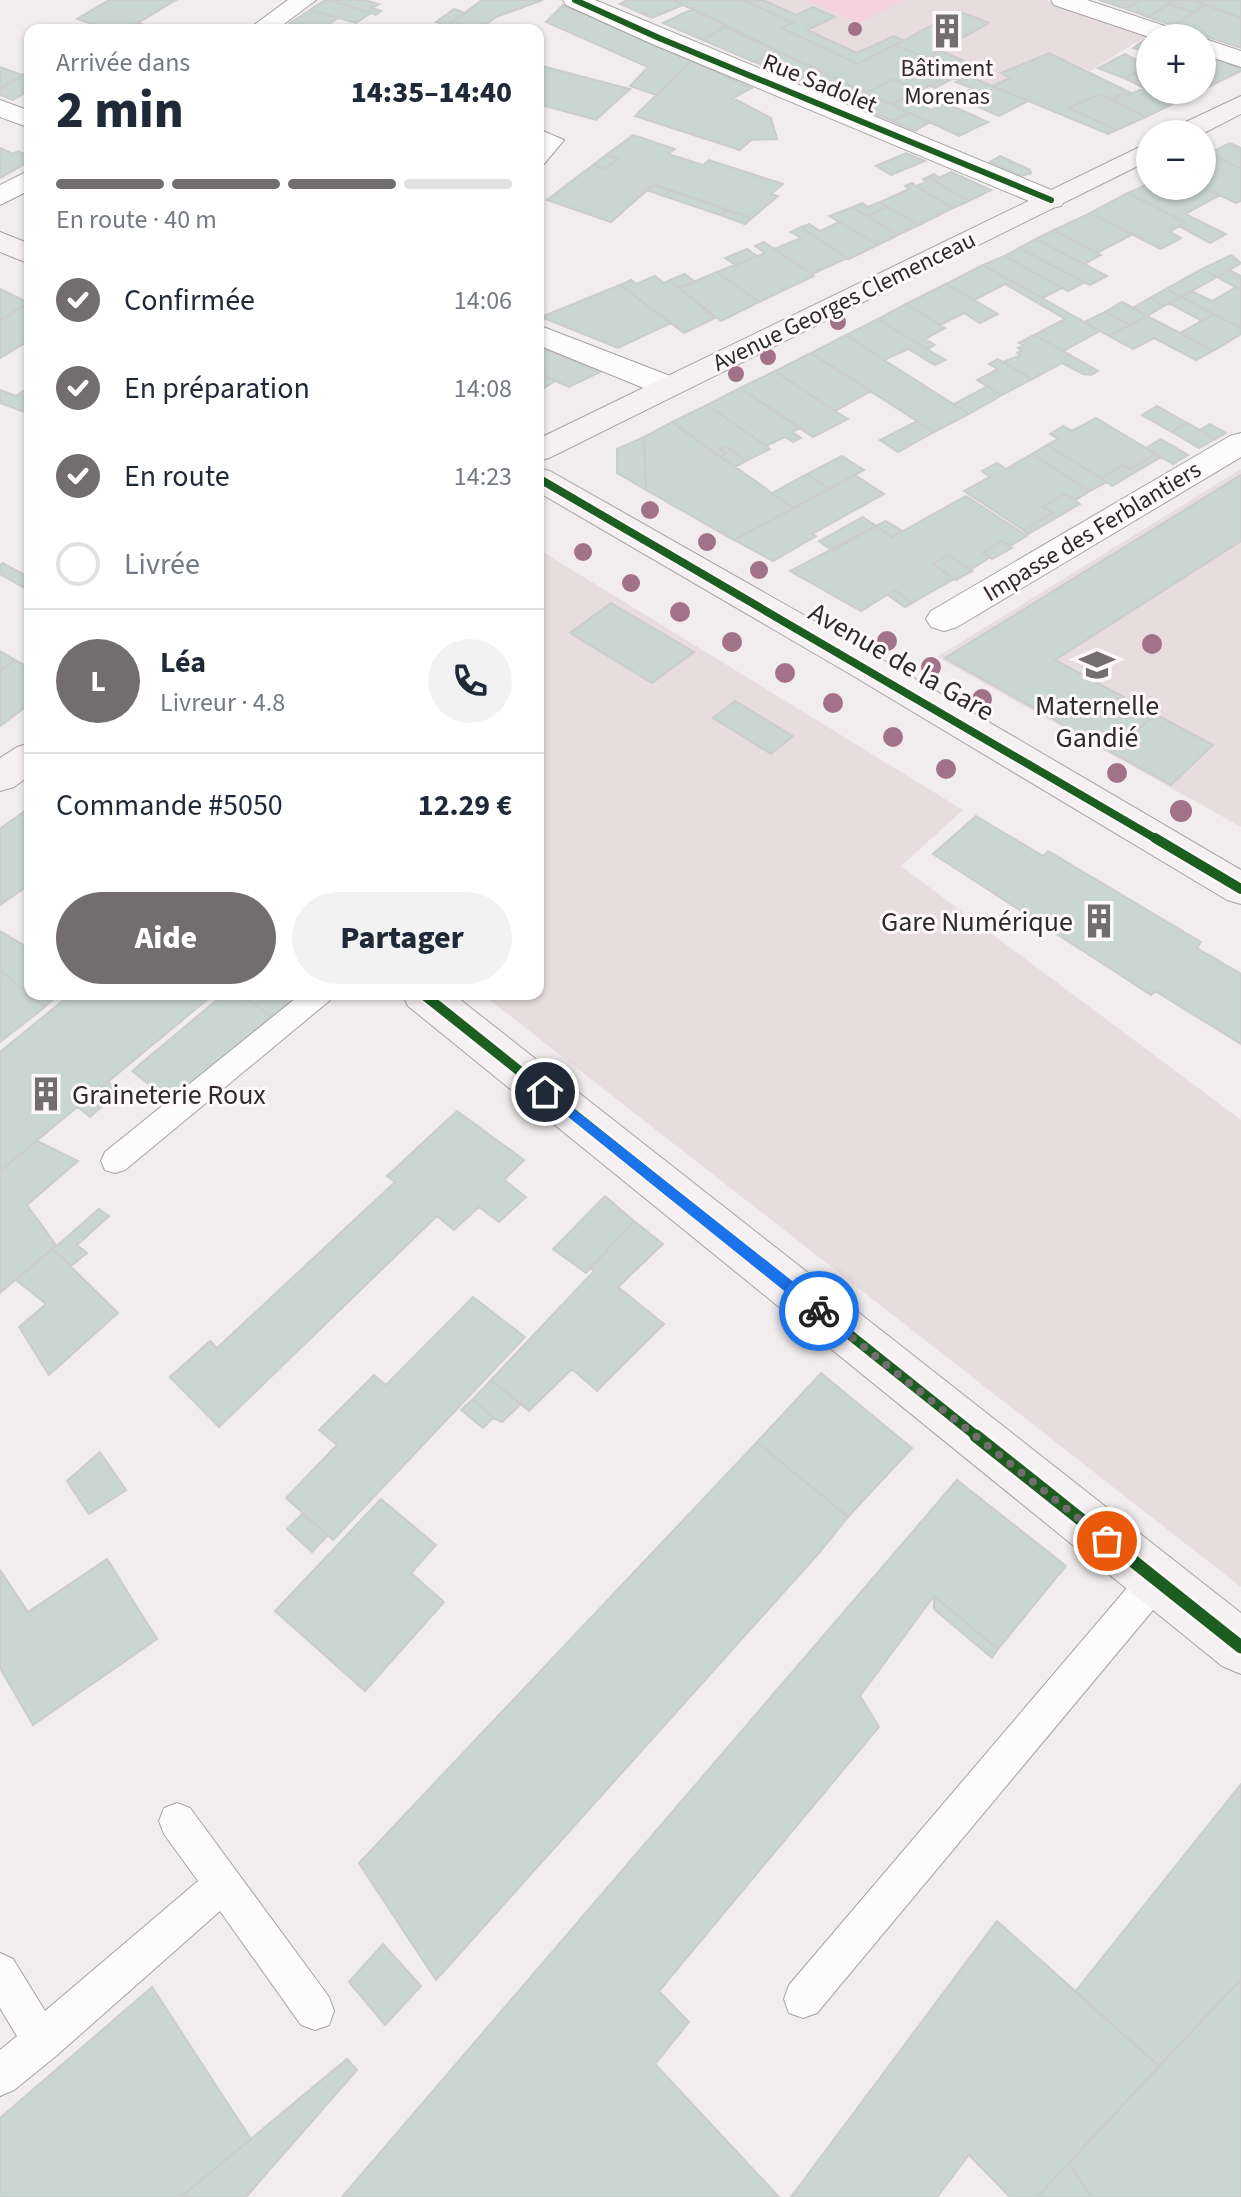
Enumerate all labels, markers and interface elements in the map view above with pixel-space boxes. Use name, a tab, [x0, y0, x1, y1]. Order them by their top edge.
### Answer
building icon: Bâtiment Morenas	[928, 12, 966, 50]
map controls	[1136, 24, 1216, 200]
button: +	[1136, 24, 1216, 104]
text: Arrivée dans	[56, 44, 190, 81]
street label: Rue Sadolet	[757, 45, 882, 122]
place label: Bâtiment Morenas	[901, 51, 993, 114]
text: 14:35–14:40	[351, 71, 512, 114]
text: 2 min	[56, 74, 184, 148]
button: −	[1136, 120, 1216, 200]
text: En route · 40 m	[56, 201, 217, 238]
street label: Avenue Georges Clemenceau	[707, 222, 982, 381]
icon: check	[56, 278, 100, 322]
text: Confirmée	[124, 279, 255, 322]
text: 14:06	[454, 282, 512, 319]
icon: check	[56, 366, 100, 410]
text: En préparation	[124, 367, 310, 410]
text: 14:08	[454, 370, 512, 407]
street label: Impasse des Ferblantiers	[977, 452, 1208, 610]
icon: check	[56, 454, 100, 498]
text: En route	[124, 455, 230, 498]
text: 14:23	[454, 458, 512, 495]
text: Livrée	[124, 543, 200, 586]
street label: Avenue de la Gare	[801, 592, 1002, 731]
button: phone	[428, 639, 512, 723]
text: Léa	[160, 641, 206, 684]
school or university icon: Maternelle Gandié	[1078, 646, 1116, 684]
text: L	[90, 660, 106, 703]
text: Livreur · 4.8	[160, 684, 285, 721]
place label: Maternelle Gandié	[1035, 686, 1159, 758]
text: Commande #5050	[56, 784, 283, 827]
text: 12.29 €	[418, 784, 512, 827]
button: Aide	[56, 892, 276, 984]
button: Partager	[292, 892, 512, 984]
place label: Gare Numérique	[881, 902, 1073, 942]
building icon: Gare Numérique	[1080, 902, 1118, 940]
pin	[511, 1058, 579, 1126]
icon: home	[523, 1070, 567, 1114]
building icon: Graineterie Roux	[27, 1075, 65, 1113]
place label: Graineterie Roux	[72, 1075, 266, 1115]
courier	[779, 1271, 859, 1351]
icon: bike	[797, 1289, 841, 1333]
pin	[1073, 1507, 1141, 1575]
icon: bag	[1085, 1519, 1129, 1563]

